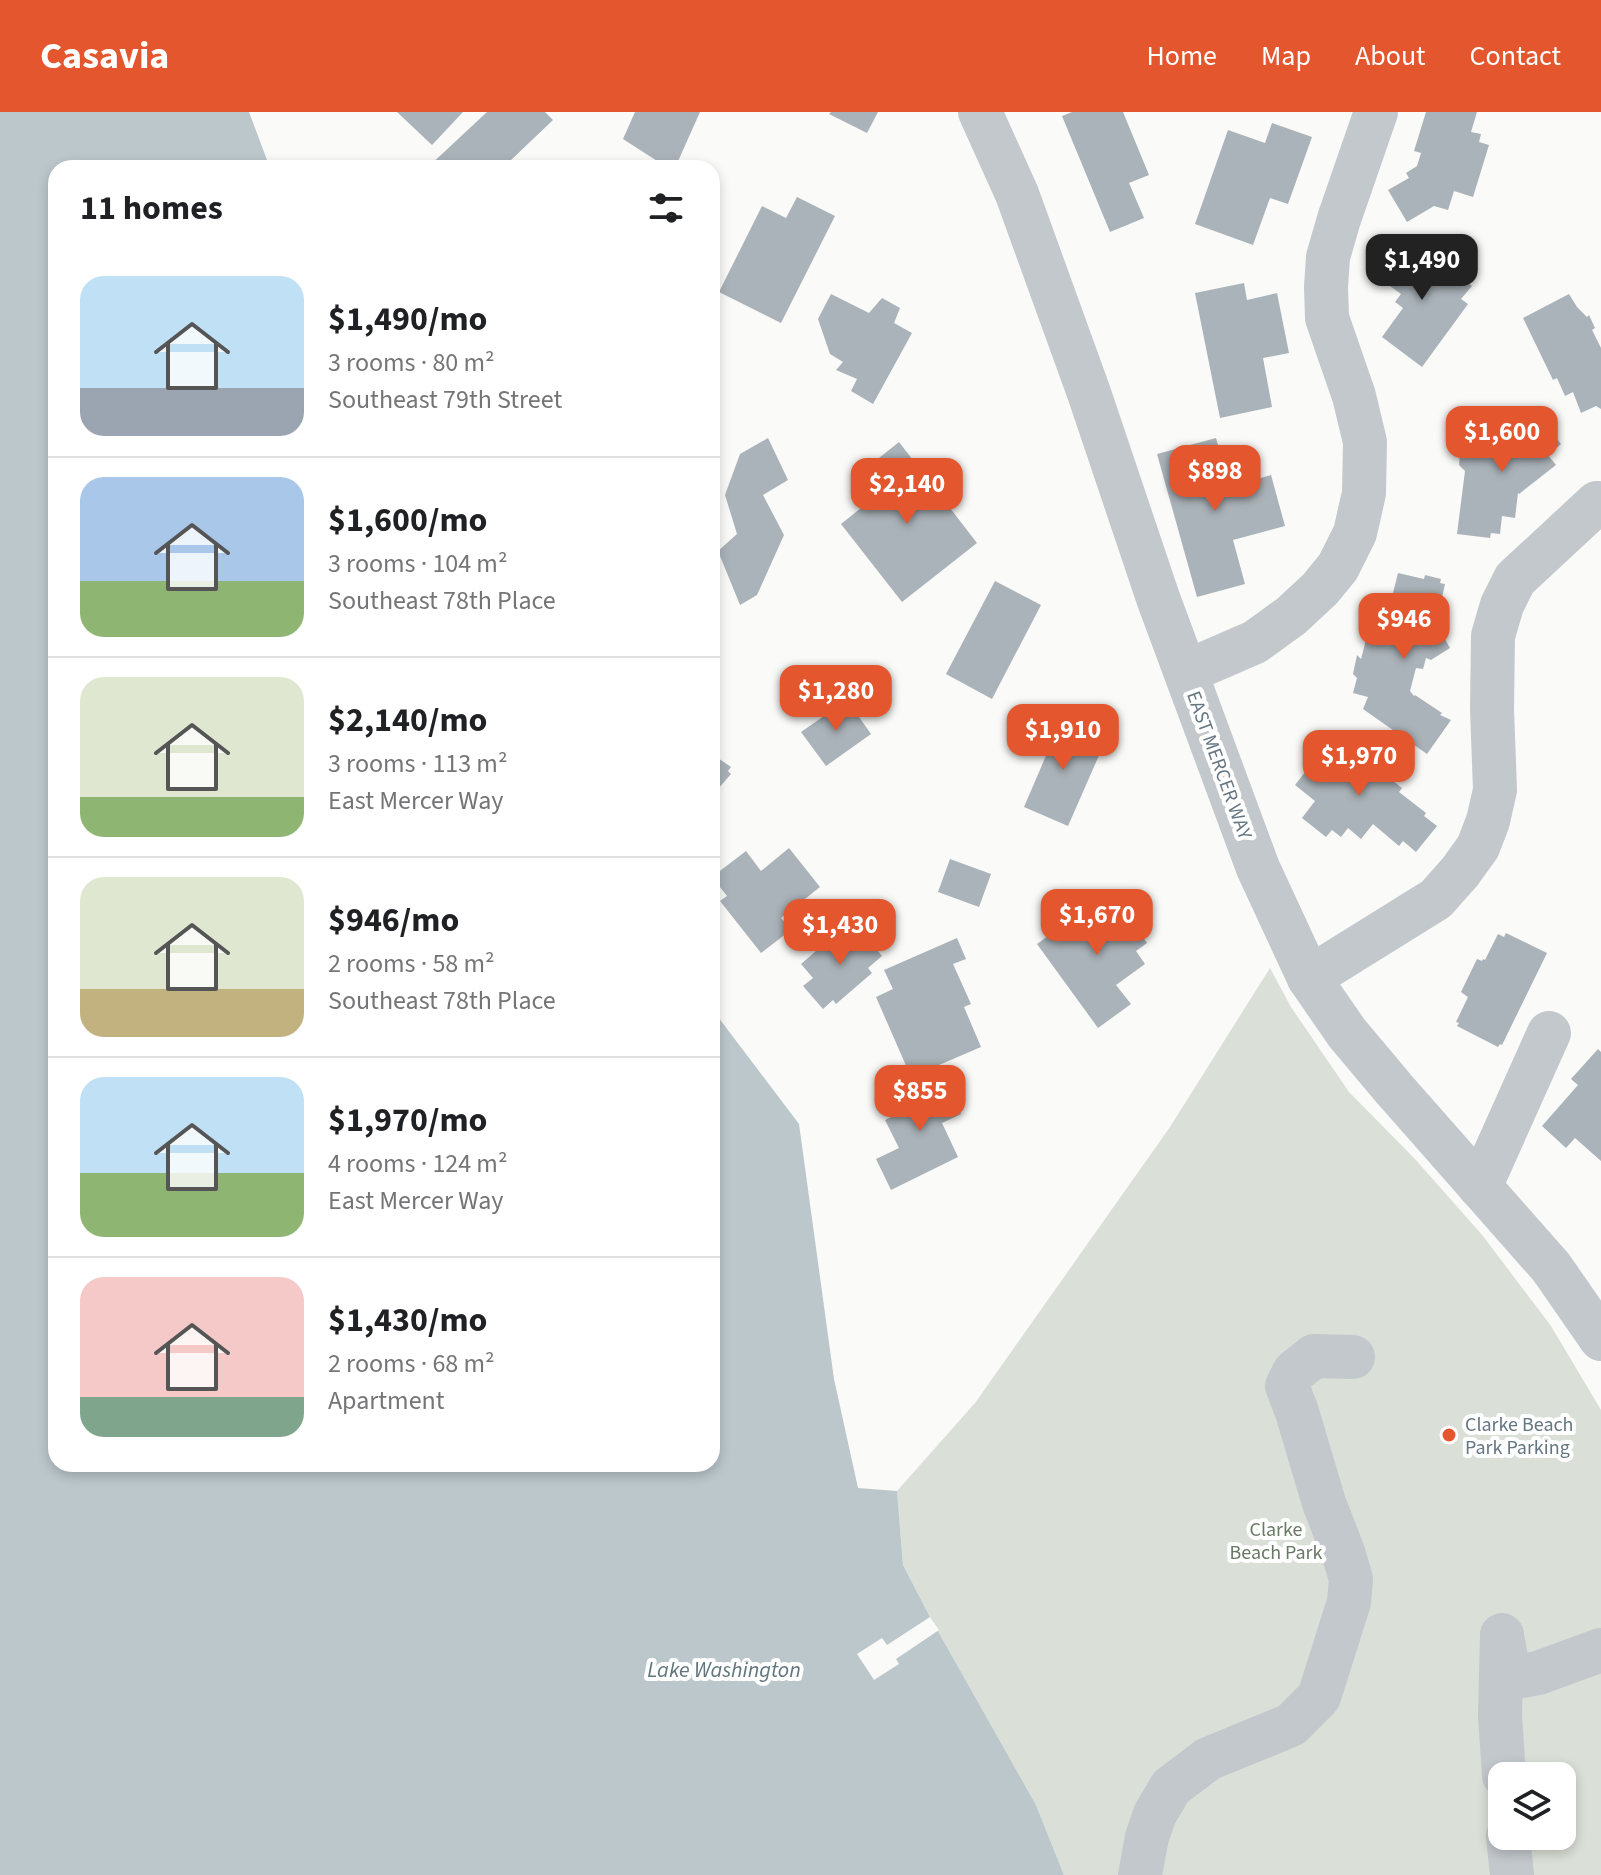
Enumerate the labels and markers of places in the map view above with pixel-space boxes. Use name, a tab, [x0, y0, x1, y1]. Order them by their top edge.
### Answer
pin: $1,490	[1357, 234, 1487, 302]
pin: $1,600	[1437, 406, 1567, 474]
pin: $898	[1168, 445, 1262, 513]
pin: $2,140	[842, 458, 972, 526]
pin: $946	[1357, 593, 1451, 661]
pin: $1,280	[771, 665, 901, 733]
pin: $1,910	[998, 704, 1128, 772]
pin: $1,970	[1294, 730, 1424, 798]
pin: $1,670	[1032, 889, 1162, 957]
pin: $1,430	[775, 899, 905, 967]
pin: $855	[873, 1065, 967, 1133]
place label: Clarke Beach Park Parking	[1465, 1411, 1573, 1462]
marker: Clarke Beach Park Parking	[1440, 1426, 1458, 1444]

